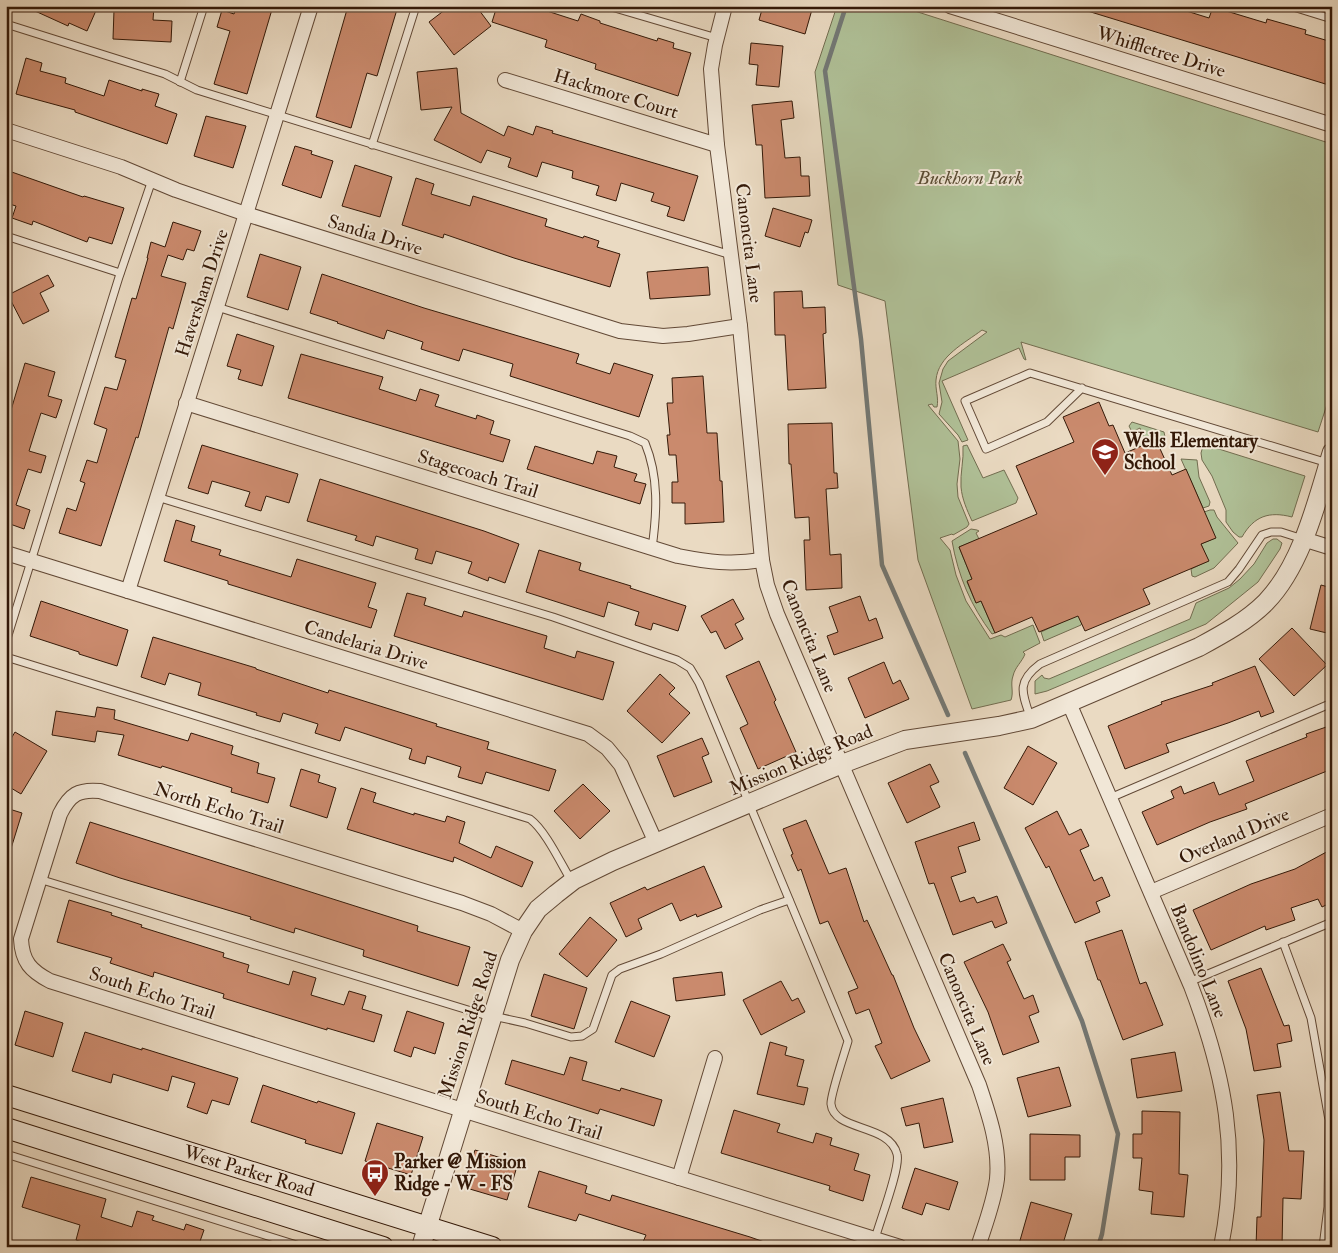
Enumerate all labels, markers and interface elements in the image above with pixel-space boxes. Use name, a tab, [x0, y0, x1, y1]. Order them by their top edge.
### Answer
street label: Whiffletree Drive	[1093, 21, 1228, 83]
street label: Hackmore Court	[551, 64, 681, 124]
park label: Buckhorn Park	[916, 166, 1023, 190]
street label: Canoncita Lane	[730, 182, 768, 304]
street label: Sandia Drive	[325, 209, 425, 261]
street label: Haversham Drive	[170, 226, 234, 360]
place label: Wells Elementary School	[1123, 429, 1259, 475]
school or university icon: Wells Elementary School	[1090, 437, 1120, 476]
street label: Stagecoach Trail	[415, 444, 541, 504]
street label: Canoncita Lane	[775, 576, 843, 696]
street label: Candelaria Drive	[301, 615, 431, 675]
street label: Mission Ridge Road	[726, 719, 877, 801]
street label: North Echo Trail	[151, 777, 287, 839]
street label: Overland Drive	[1175, 802, 1293, 870]
street label: Bandolino Lane	[1165, 901, 1233, 1021]
street label: Mission Ridge Road	[433, 948, 503, 1102]
street label: Canoncita Lane	[932, 949, 1002, 1069]
street label: South Echo Trail	[86, 961, 218, 1025]
street label: South Echo Trail	[473, 1084, 605, 1146]
street label: West Parker Road	[180, 1139, 318, 1202]
place label: Parker @ Mission Ridge - W - FS	[394, 1150, 526, 1197]
bus stop icon: Parker @ Mission Ridge - W - FS	[360, 1158, 390, 1197]

